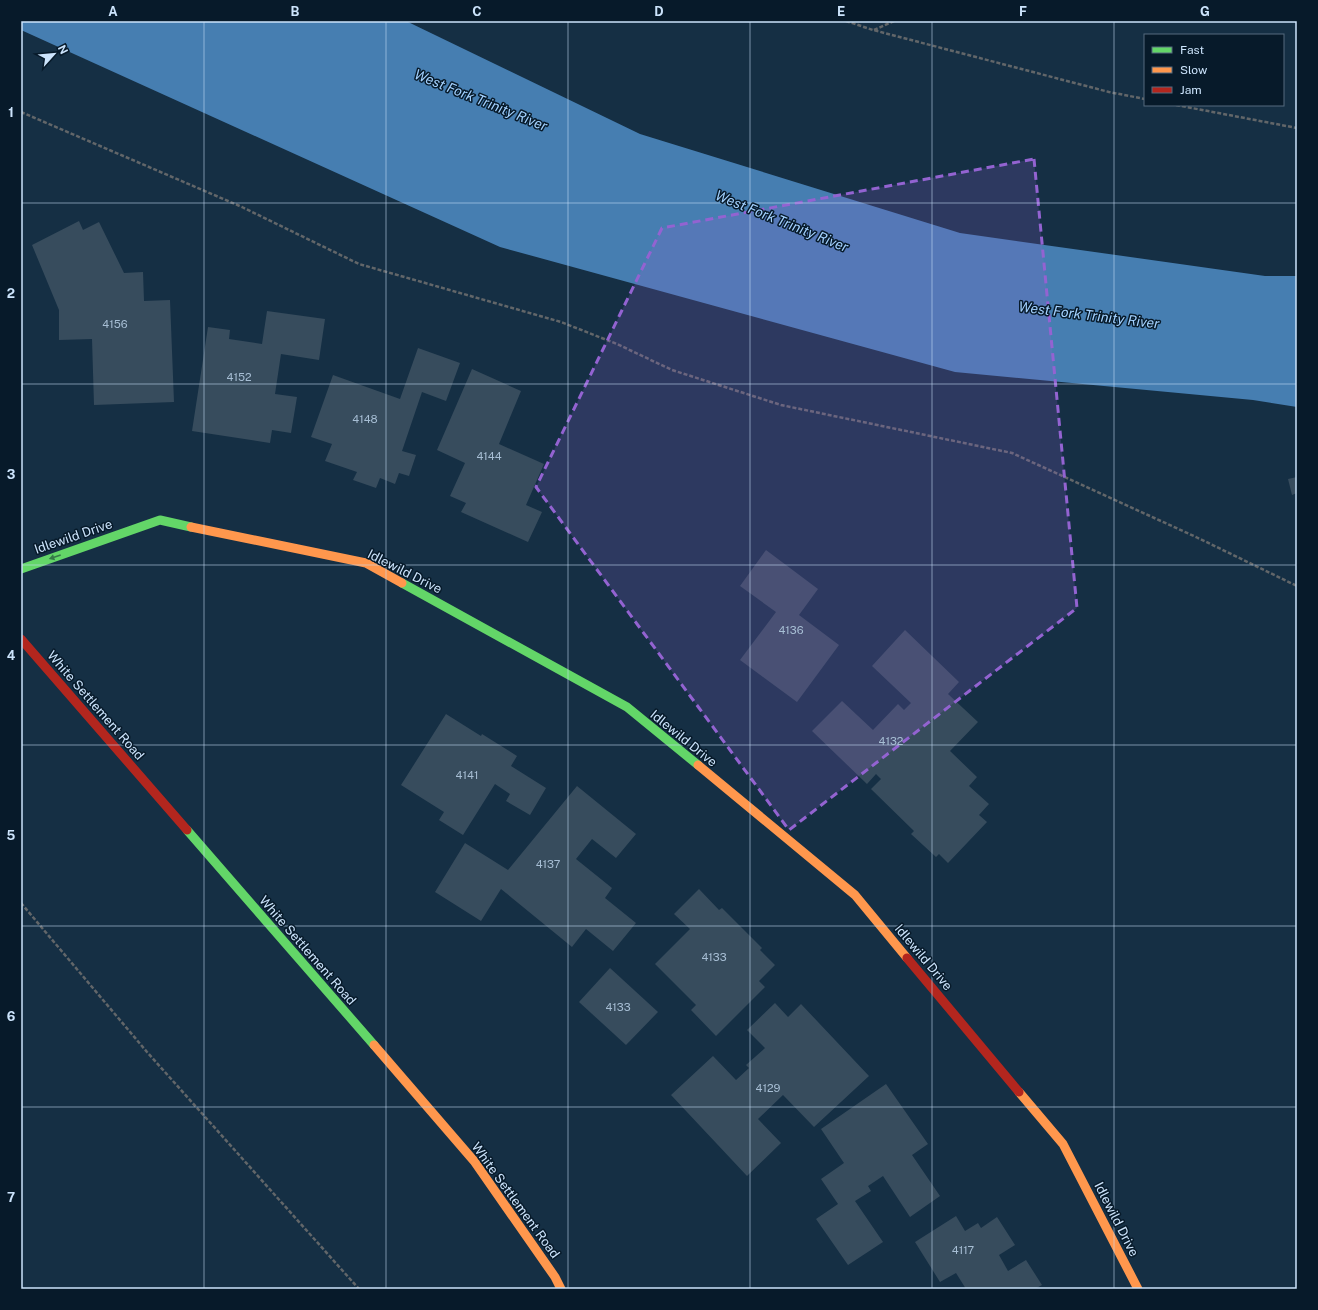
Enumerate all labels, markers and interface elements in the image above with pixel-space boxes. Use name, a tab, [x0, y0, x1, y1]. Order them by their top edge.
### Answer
text: A	[108, 4, 118, 19]
text: B	[291, 4, 300, 19]
text: C	[472, 4, 482, 19]
text: D	[654, 4, 664, 19]
text: E	[837, 4, 845, 19]
text: F	[1019, 4, 1027, 19]
text: G	[1200, 4, 1210, 19]
north arrow	[34, 34, 74, 74]
legend	[1144, 34, 1284, 106]
text: N	[56, 43, 70, 56]
text: Fast	[1180, 43, 1205, 57]
text: Slow	[1180, 63, 1208, 77]
water label: West Fork Trinity River	[412, 66, 550, 134]
text: Jam	[1180, 83, 1202, 97]
text: 1	[8, 105, 14, 120]
water label: West Fork Trinity River	[713, 187, 851, 255]
text: 2	[7, 286, 15, 301]
water label: West Fork Trinity River	[1018, 298, 1161, 332]
house number: 4156	[102, 318, 128, 330]
house number: 4152	[227, 371, 252, 383]
house number: 4148	[352, 413, 378, 425]
house number: 4144	[476, 450, 502, 462]
text: 3	[7, 467, 16, 482]
street label: Idlewild Drive	[32, 516, 114, 557]
street label: Idlewild Drive	[365, 546, 444, 597]
one-way arrow	[49, 554, 61, 560]
house number: 4136	[778, 624, 804, 636]
text: 4	[7, 648, 16, 663]
street label: White Settlement Road	[44, 648, 147, 763]
street label: Idlewild Drive	[647, 707, 720, 770]
house number: 4132	[879, 735, 904, 747]
house number: 4141	[456, 769, 478, 781]
text: 5	[7, 828, 16, 843]
house number: 4137	[536, 858, 561, 870]
street label: White Settlement Road	[256, 893, 359, 1008]
street label: Idlewild Drive	[892, 921, 956, 993]
house number: 4133	[701, 951, 727, 963]
house number: 4133	[605, 1001, 631, 1013]
text: 6	[7, 1009, 16, 1024]
house number: 4129	[756, 1082, 781, 1094]
street label: White Settlement Road	[469, 1139, 563, 1261]
street label: Idlewild Drive	[1091, 1180, 1142, 1259]
text: 7	[7, 1190, 15, 1205]
house number: 4117	[952, 1244, 975, 1256]

